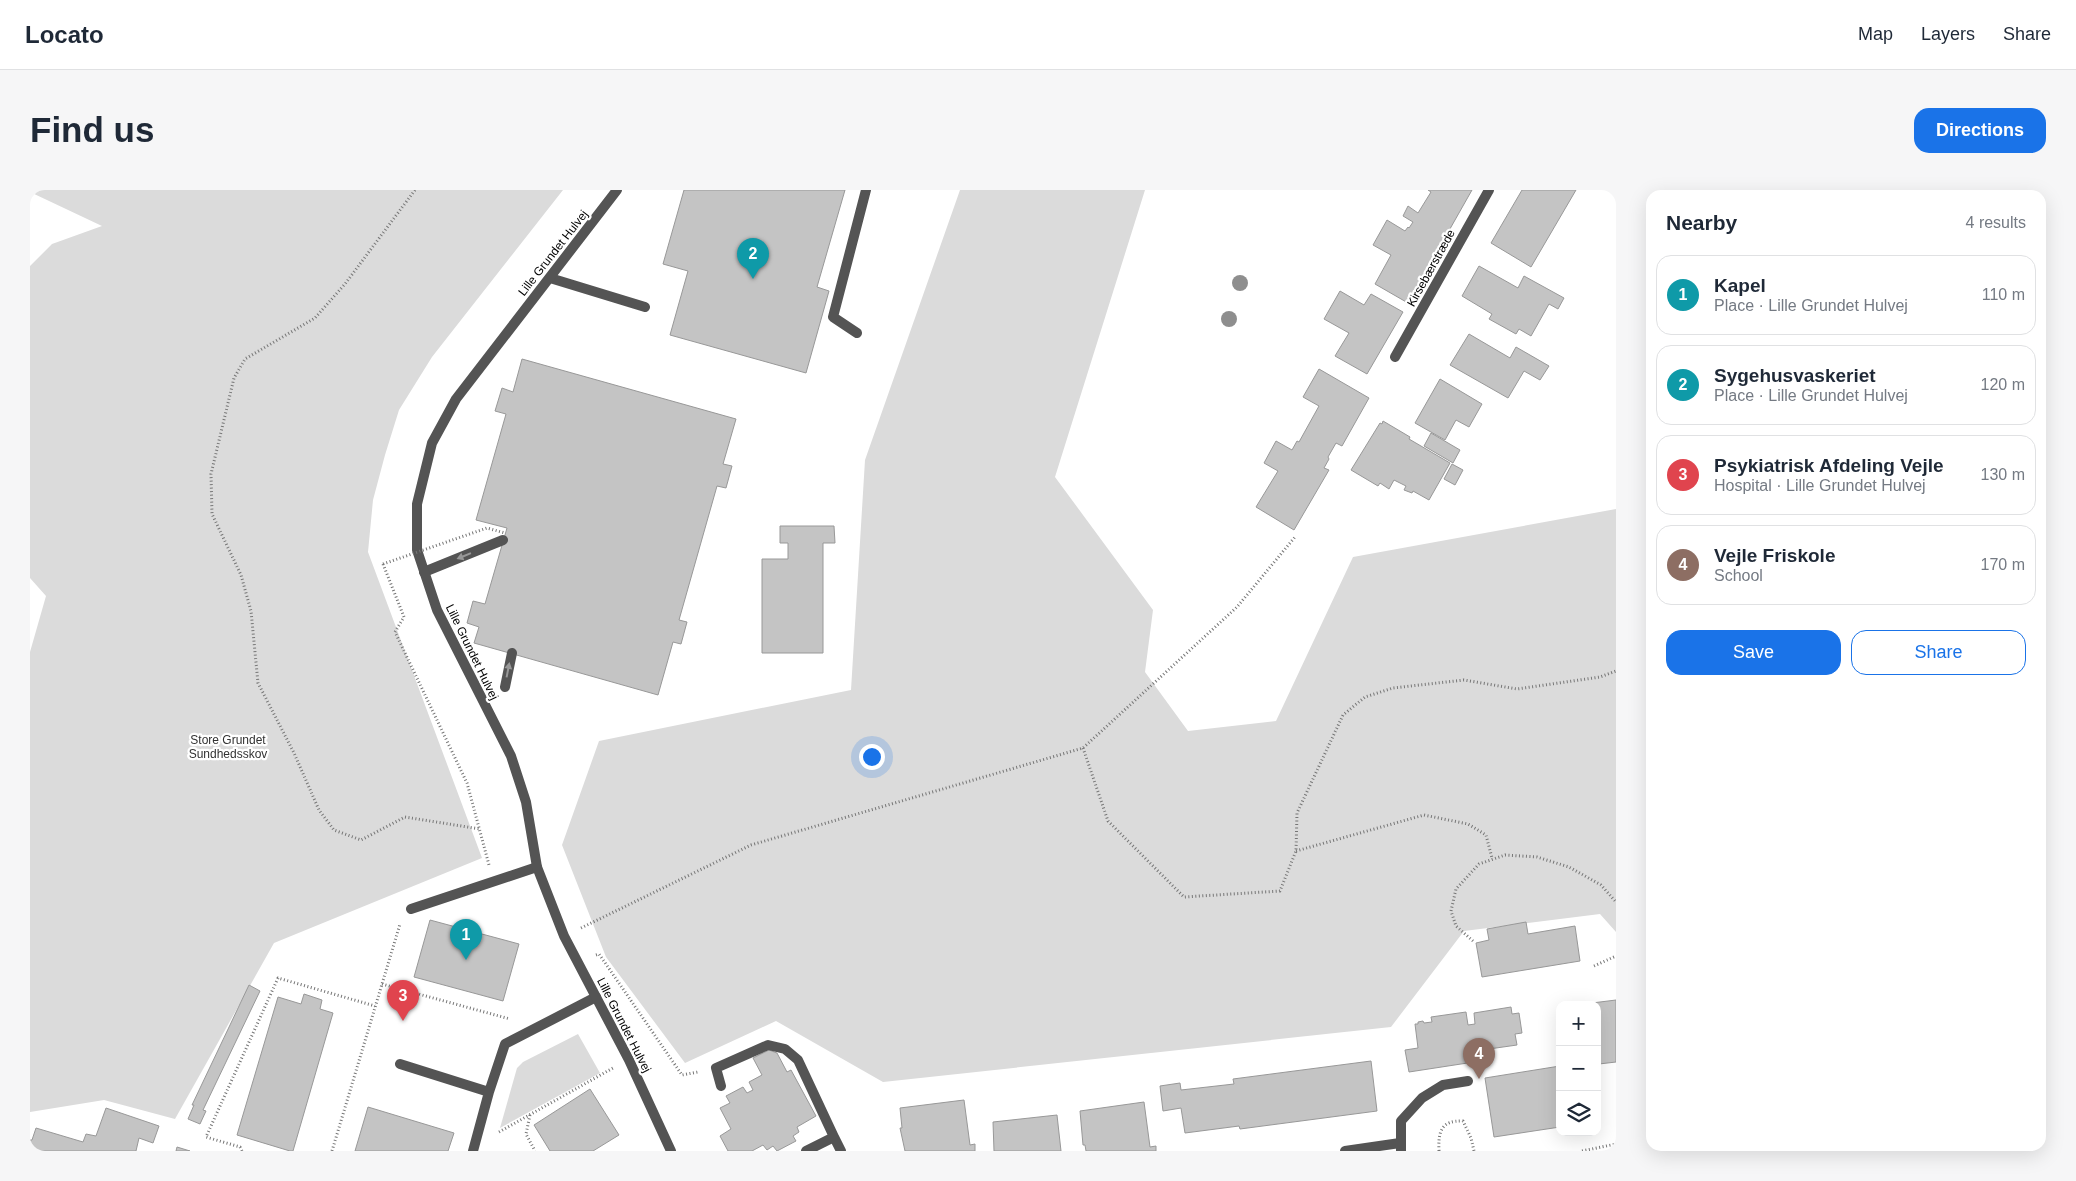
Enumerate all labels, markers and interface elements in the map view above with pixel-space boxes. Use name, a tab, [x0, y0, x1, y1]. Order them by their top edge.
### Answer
text: Locato	[25, 21, 104, 48]
text: Map	[1858, 24, 1893, 44]
text: Layers	[1921, 24, 1975, 44]
text: Share	[2003, 24, 2051, 44]
button: Directions	[1914, 108, 2046, 153]
text: Find us	[30, 110, 154, 149]
street label: Lille Grundet Hulvej	[515, 207, 591, 299]
text: Nearby	[1666, 211, 1737, 234]
text: 4 results	[1966, 214, 2026, 231]
street label: Kirsebærstræde	[1404, 227, 1458, 309]
pin: 2	[737, 238, 769, 279]
text: Kapel	[1714, 275, 1766, 296]
text: 1	[1679, 286, 1687, 303]
text: 110 m	[1982, 286, 2025, 303]
text: Place · Lille Grundet Hulvej	[1714, 297, 1908, 314]
text: Sygehusvaskeriet	[1714, 365, 1876, 386]
text: 2	[1679, 376, 1687, 393]
text: 120 m	[1981, 376, 2025, 393]
text: Place · Lille Grundet Hulvej	[1714, 387, 1908, 404]
text: Psykiatrisk Afdeling Vejle	[1714, 455, 1944, 476]
text: 3	[1679, 466, 1687, 483]
text: 130 m	[1981, 466, 2025, 483]
text: Hospital · Lille Grundet Hulvej	[1714, 477, 1926, 494]
text: Vejle Friskole	[1714, 545, 1835, 566]
one-way arrow	[456, 553, 471, 561]
text: 4	[1679, 556, 1687, 573]
text: 170 m	[1981, 556, 2025, 573]
text: School	[1714, 567, 1763, 584]
street label: Lille Grundet Hulvej	[443, 602, 501, 702]
button: Save	[1666, 630, 1841, 675]
button: Share	[1851, 630, 2026, 675]
one-way arrow	[505, 662, 513, 678]
park label: Store Grundet Sundhedsskov	[189, 733, 267, 761]
your location	[859, 744, 885, 770]
pin: 1	[450, 919, 482, 960]
street label: Lille Grundet Hulvej	[594, 975, 654, 1075]
pin: 3	[387, 980, 419, 1021]
map controls	[1556, 1001, 1601, 1136]
button: +	[1556, 1001, 1601, 1046]
pin: 4	[1463, 1038, 1495, 1079]
button: −	[1556, 1046, 1601, 1091]
button: layers	[1556, 1091, 1601, 1136]

